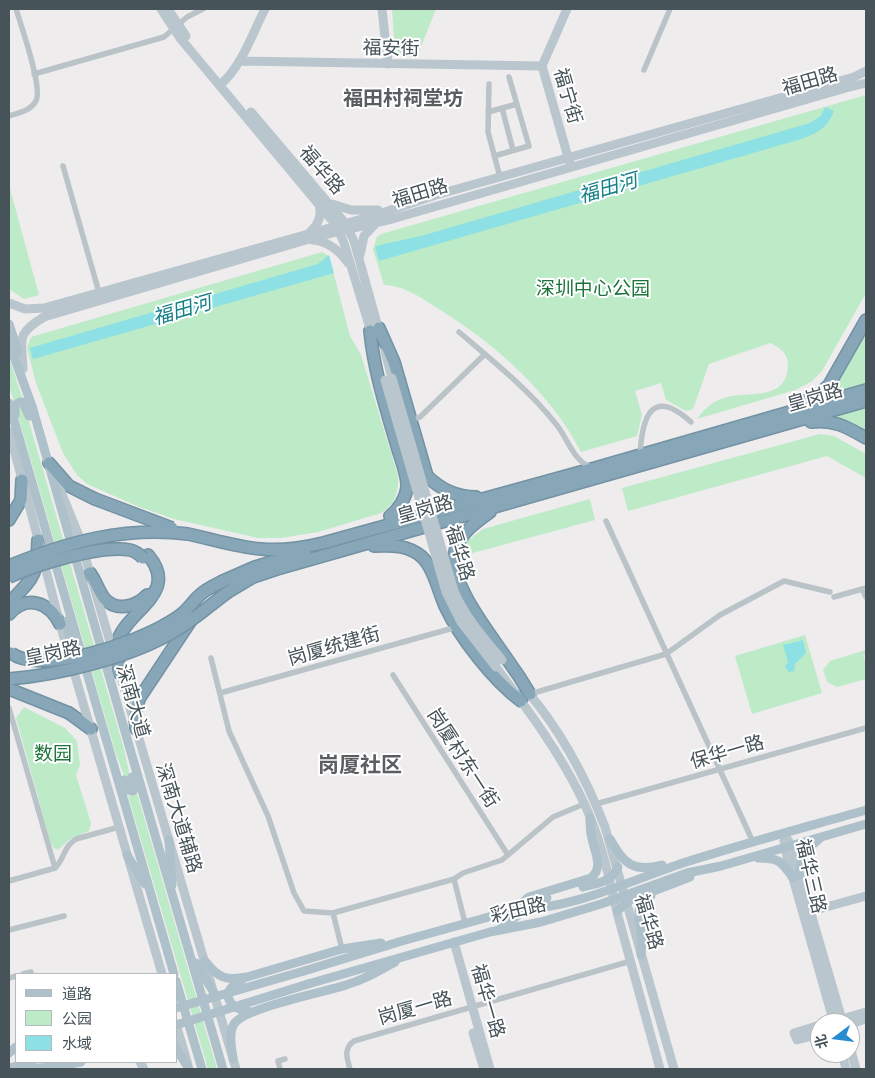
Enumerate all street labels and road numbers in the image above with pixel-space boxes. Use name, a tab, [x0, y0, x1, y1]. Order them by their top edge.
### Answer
street label: 福安街	[362, 36, 420, 60]
street label: 福田路	[779, 62, 841, 100]
street label: 福宁街	[549, 65, 587, 127]
street label: 福华路	[295, 141, 349, 199]
street label: 福田路	[389, 174, 451, 212]
street label: 皇岗路	[784, 378, 846, 416]
street label: 皇岗路	[394, 490, 456, 528]
street label: 福华路	[441, 522, 479, 584]
street label: 岗厦统建街	[285, 622, 383, 670]
street label: 皇岗路	[23, 636, 83, 670]
street label: 深南大道	[112, 661, 154, 741]
street label: 岗厦村东一街	[422, 704, 504, 812]
street label: 保华一路	[687, 731, 767, 773]
street label: 深南大道辅路	[151, 760, 207, 876]
street label: 福华三路	[791, 836, 831, 916]
street label: 福华路	[630, 891, 668, 953]
street label: 彩田路	[488, 892, 548, 928]
street label: 福华一路	[467, 961, 509, 1041]
street label: 岗厦一路	[375, 987, 455, 1029]

